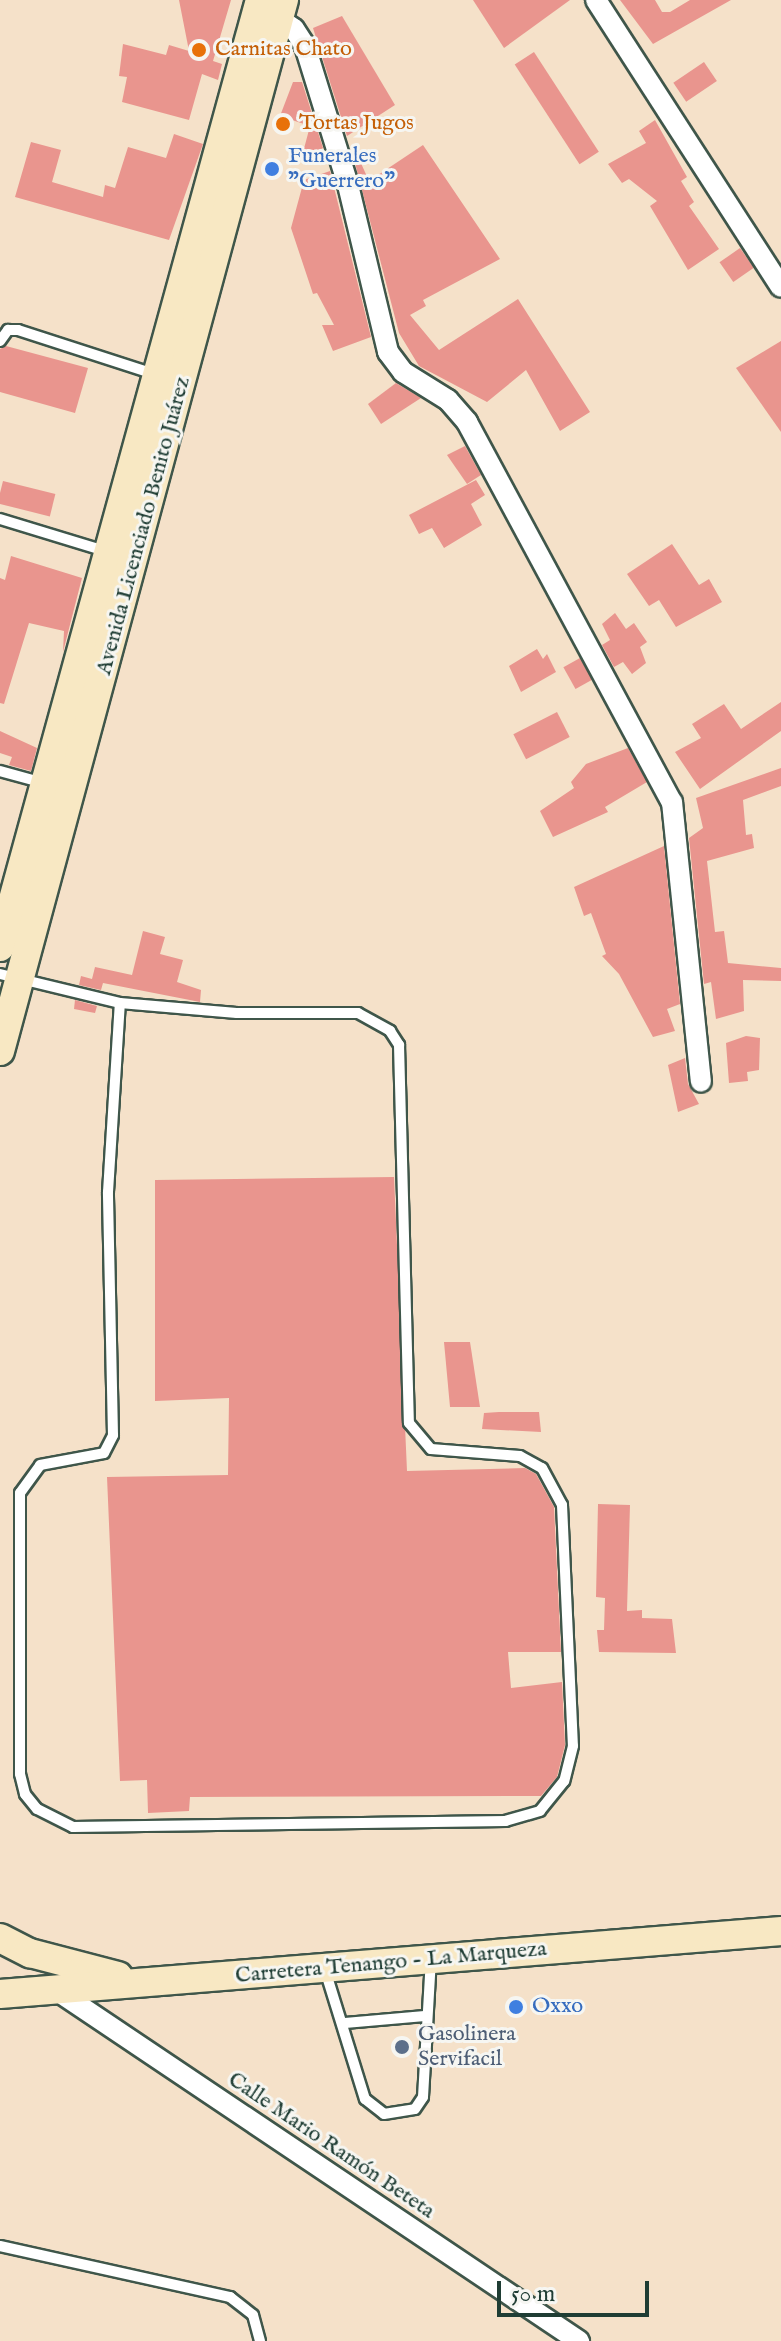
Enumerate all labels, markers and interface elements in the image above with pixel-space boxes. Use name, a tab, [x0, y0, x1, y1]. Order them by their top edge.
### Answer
place label: Carnitas Chato	[215, 37, 352, 63]
marker: Carnitas Chato	[190, 41, 208, 59]
place label: Tortas Jugos	[299, 111, 414, 137]
marker: Tortas Jugos	[274, 115, 292, 133]
place label: Funerales "Guerrero"	[288, 143, 395, 194]
marker: Funerales "Guerrero"	[263, 160, 281, 178]
street label: Avenida Licenciado Benito Juárez	[91, 374, 197, 678]
street label: Carretera Tenango - La Marqueza	[234, 1936, 548, 1990]
place label: Oxxo	[532, 1994, 583, 2020]
marker: Oxxo	[507, 1998, 525, 2016]
place label: Gasolinera Servifacil	[418, 2021, 516, 2072]
marker: Gasolinera Servifacil	[393, 2038, 411, 2056]
street label: Calle Mario Ramón Beteta	[223, 2067, 439, 2225]
scale bar	[501, 2265, 653, 2315]
text: 50 m	[511, 2279, 555, 2310]

